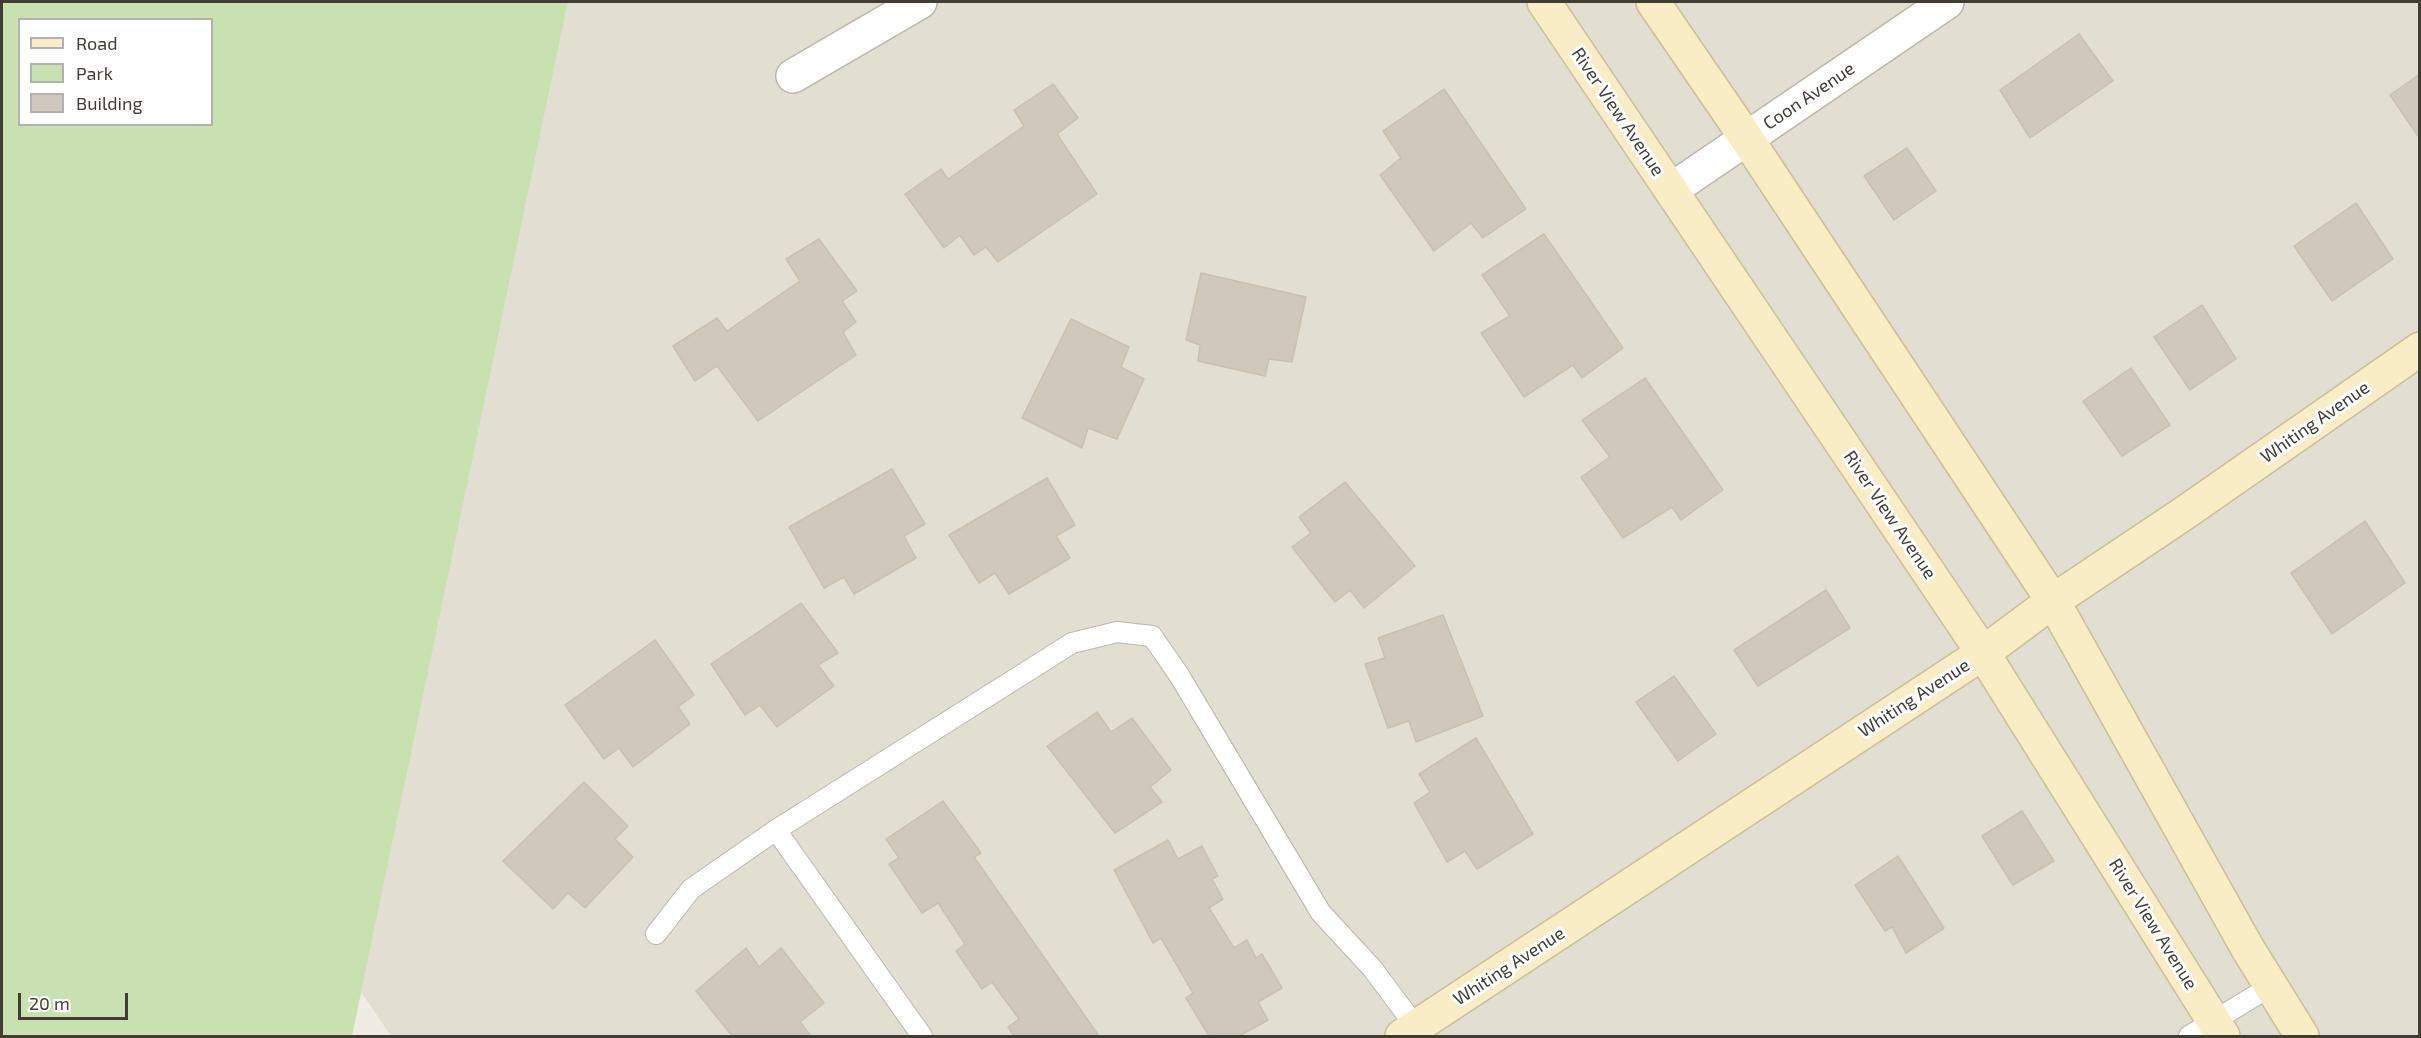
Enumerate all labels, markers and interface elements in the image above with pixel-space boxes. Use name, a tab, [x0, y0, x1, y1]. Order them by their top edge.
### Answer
legend	[18, 18, 213, 126]
text: Road	[76, 32, 117, 54]
street label: River View Avenue	[1567, 44, 1669, 180]
street label: Coon Avenue	[1759, 58, 1859, 134]
text: Park	[76, 62, 113, 84]
text: Building	[76, 92, 143, 114]
street label: Whiting Avenue	[2256, 376, 2374, 468]
street label: River View Avenue	[1839, 447, 1941, 583]
street label: Whiting Avenue	[1854, 654, 1974, 742]
street label: River View Avenue	[2104, 855, 2202, 993]
street label: Whiting Avenue	[1449, 922, 1569, 1010]
scale bar	[21, 981, 130, 1019]
text: 20 m	[29, 992, 70, 1014]

